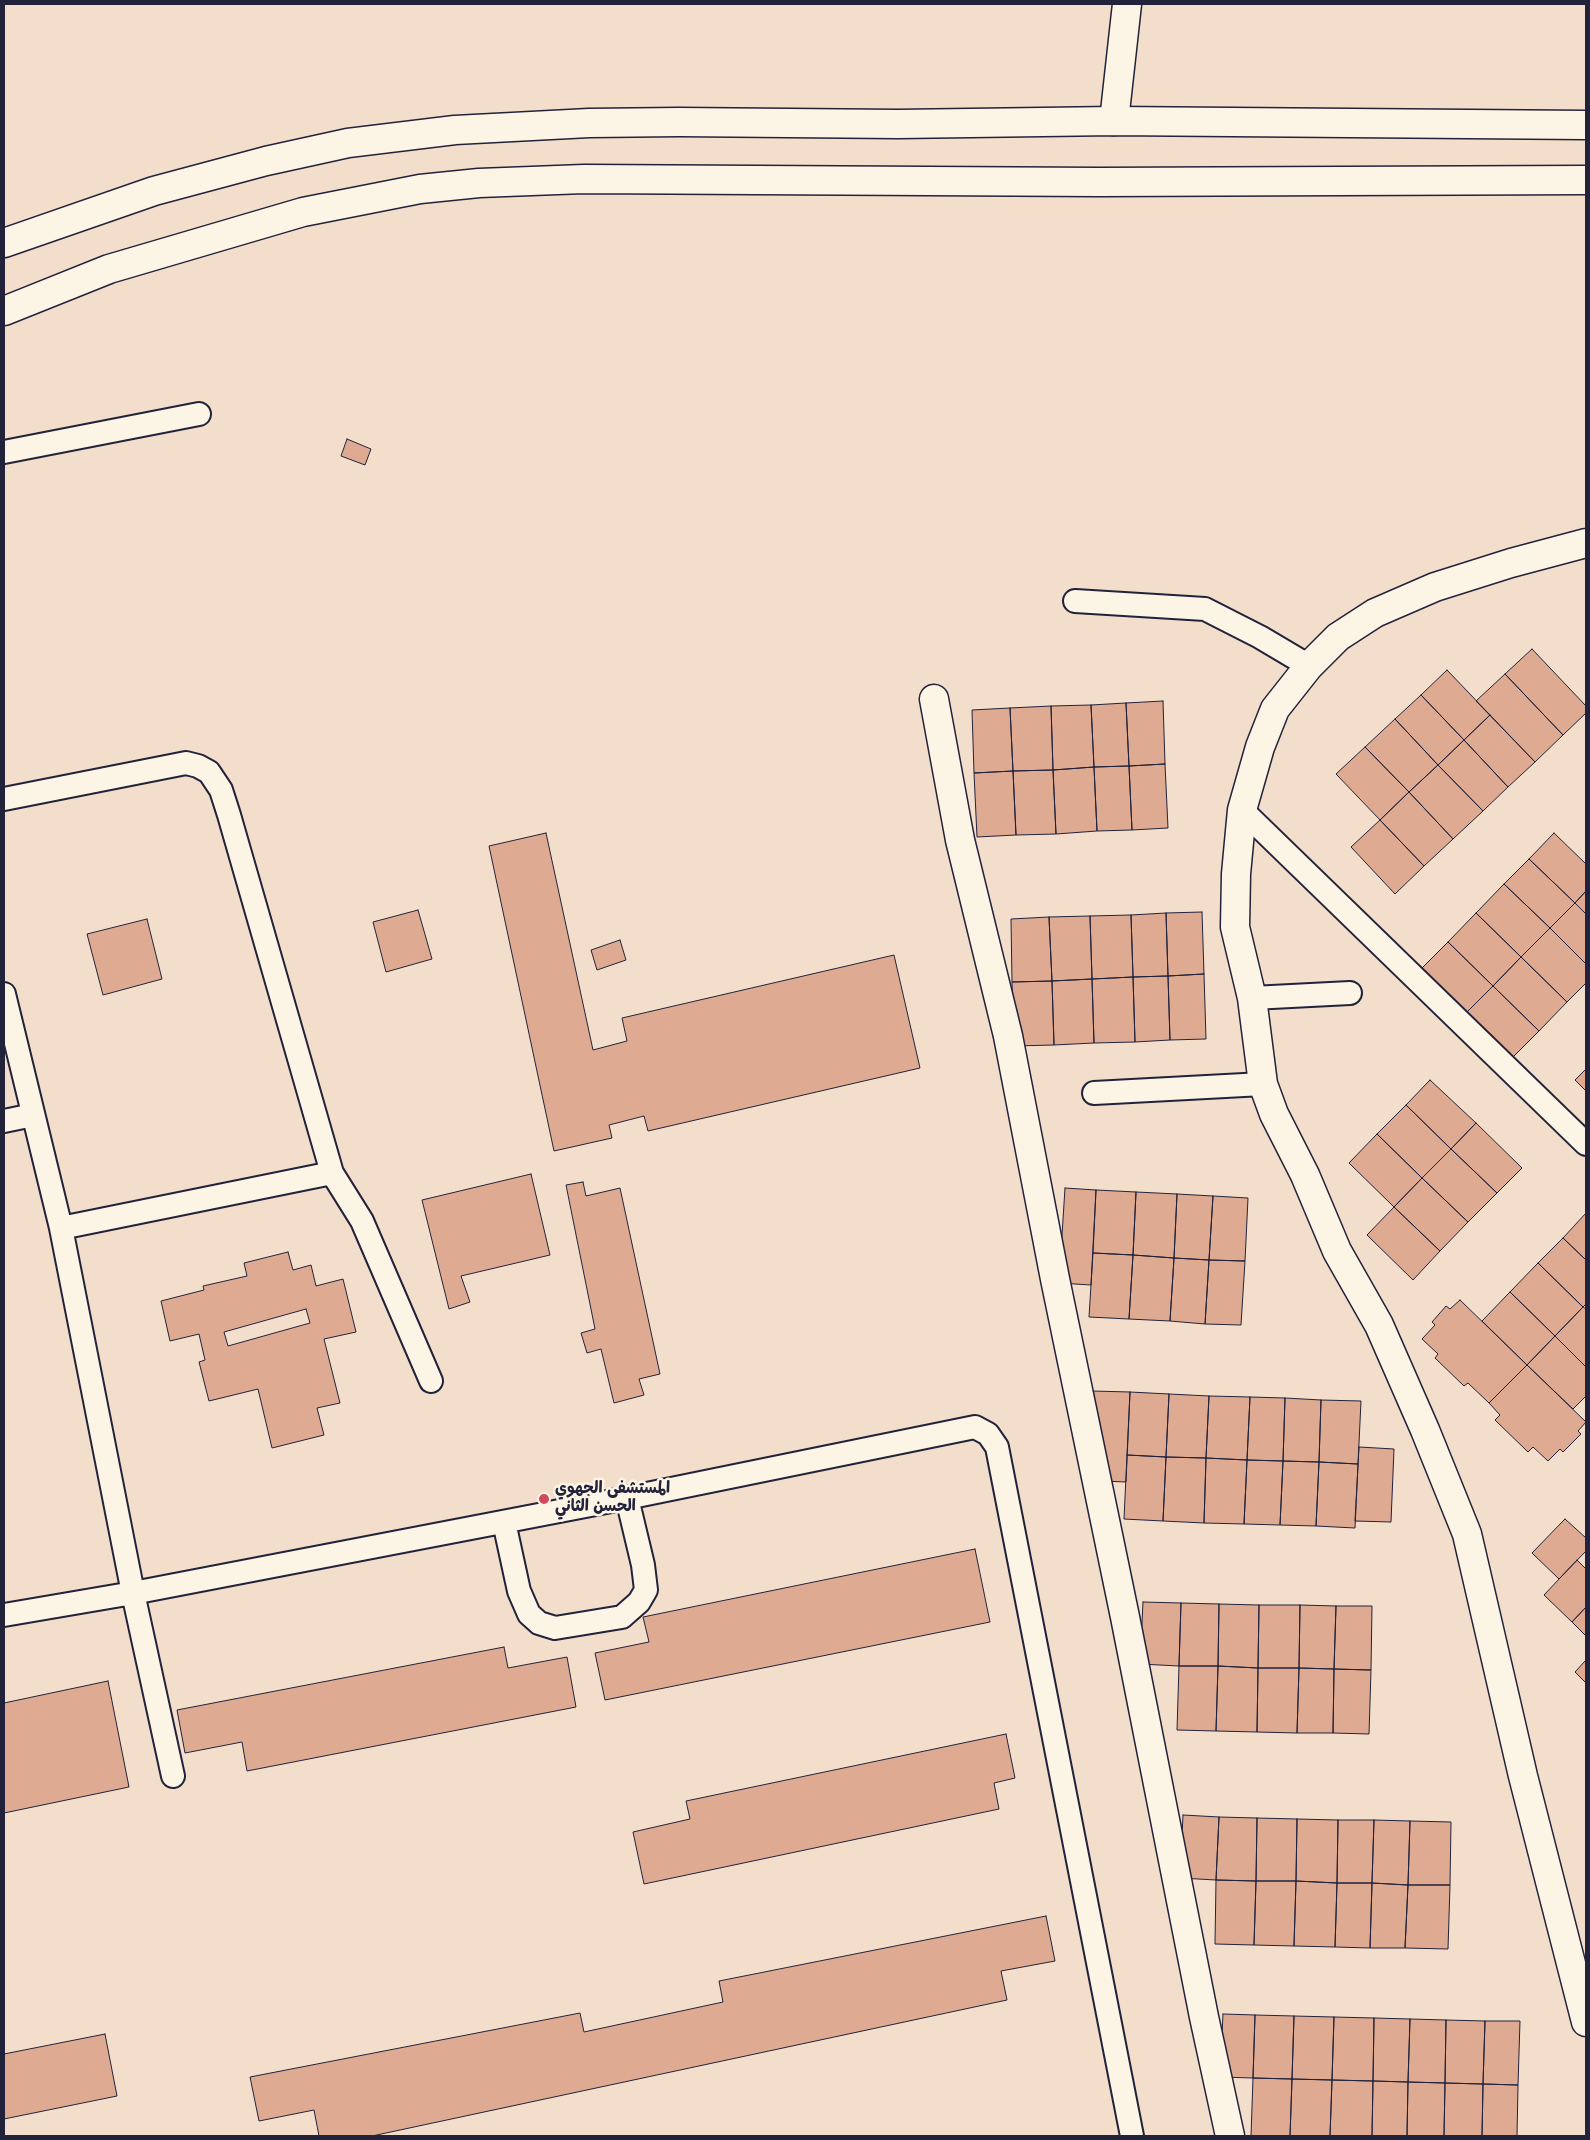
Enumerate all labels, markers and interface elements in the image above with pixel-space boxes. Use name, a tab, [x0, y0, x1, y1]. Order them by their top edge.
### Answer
place label: المستشفى الجهوي الحسن الثاني	[555, 1480, 670, 1518]
marker: المستشفى الجهوي الحسن الثاني	[537, 1492, 551, 1506]

